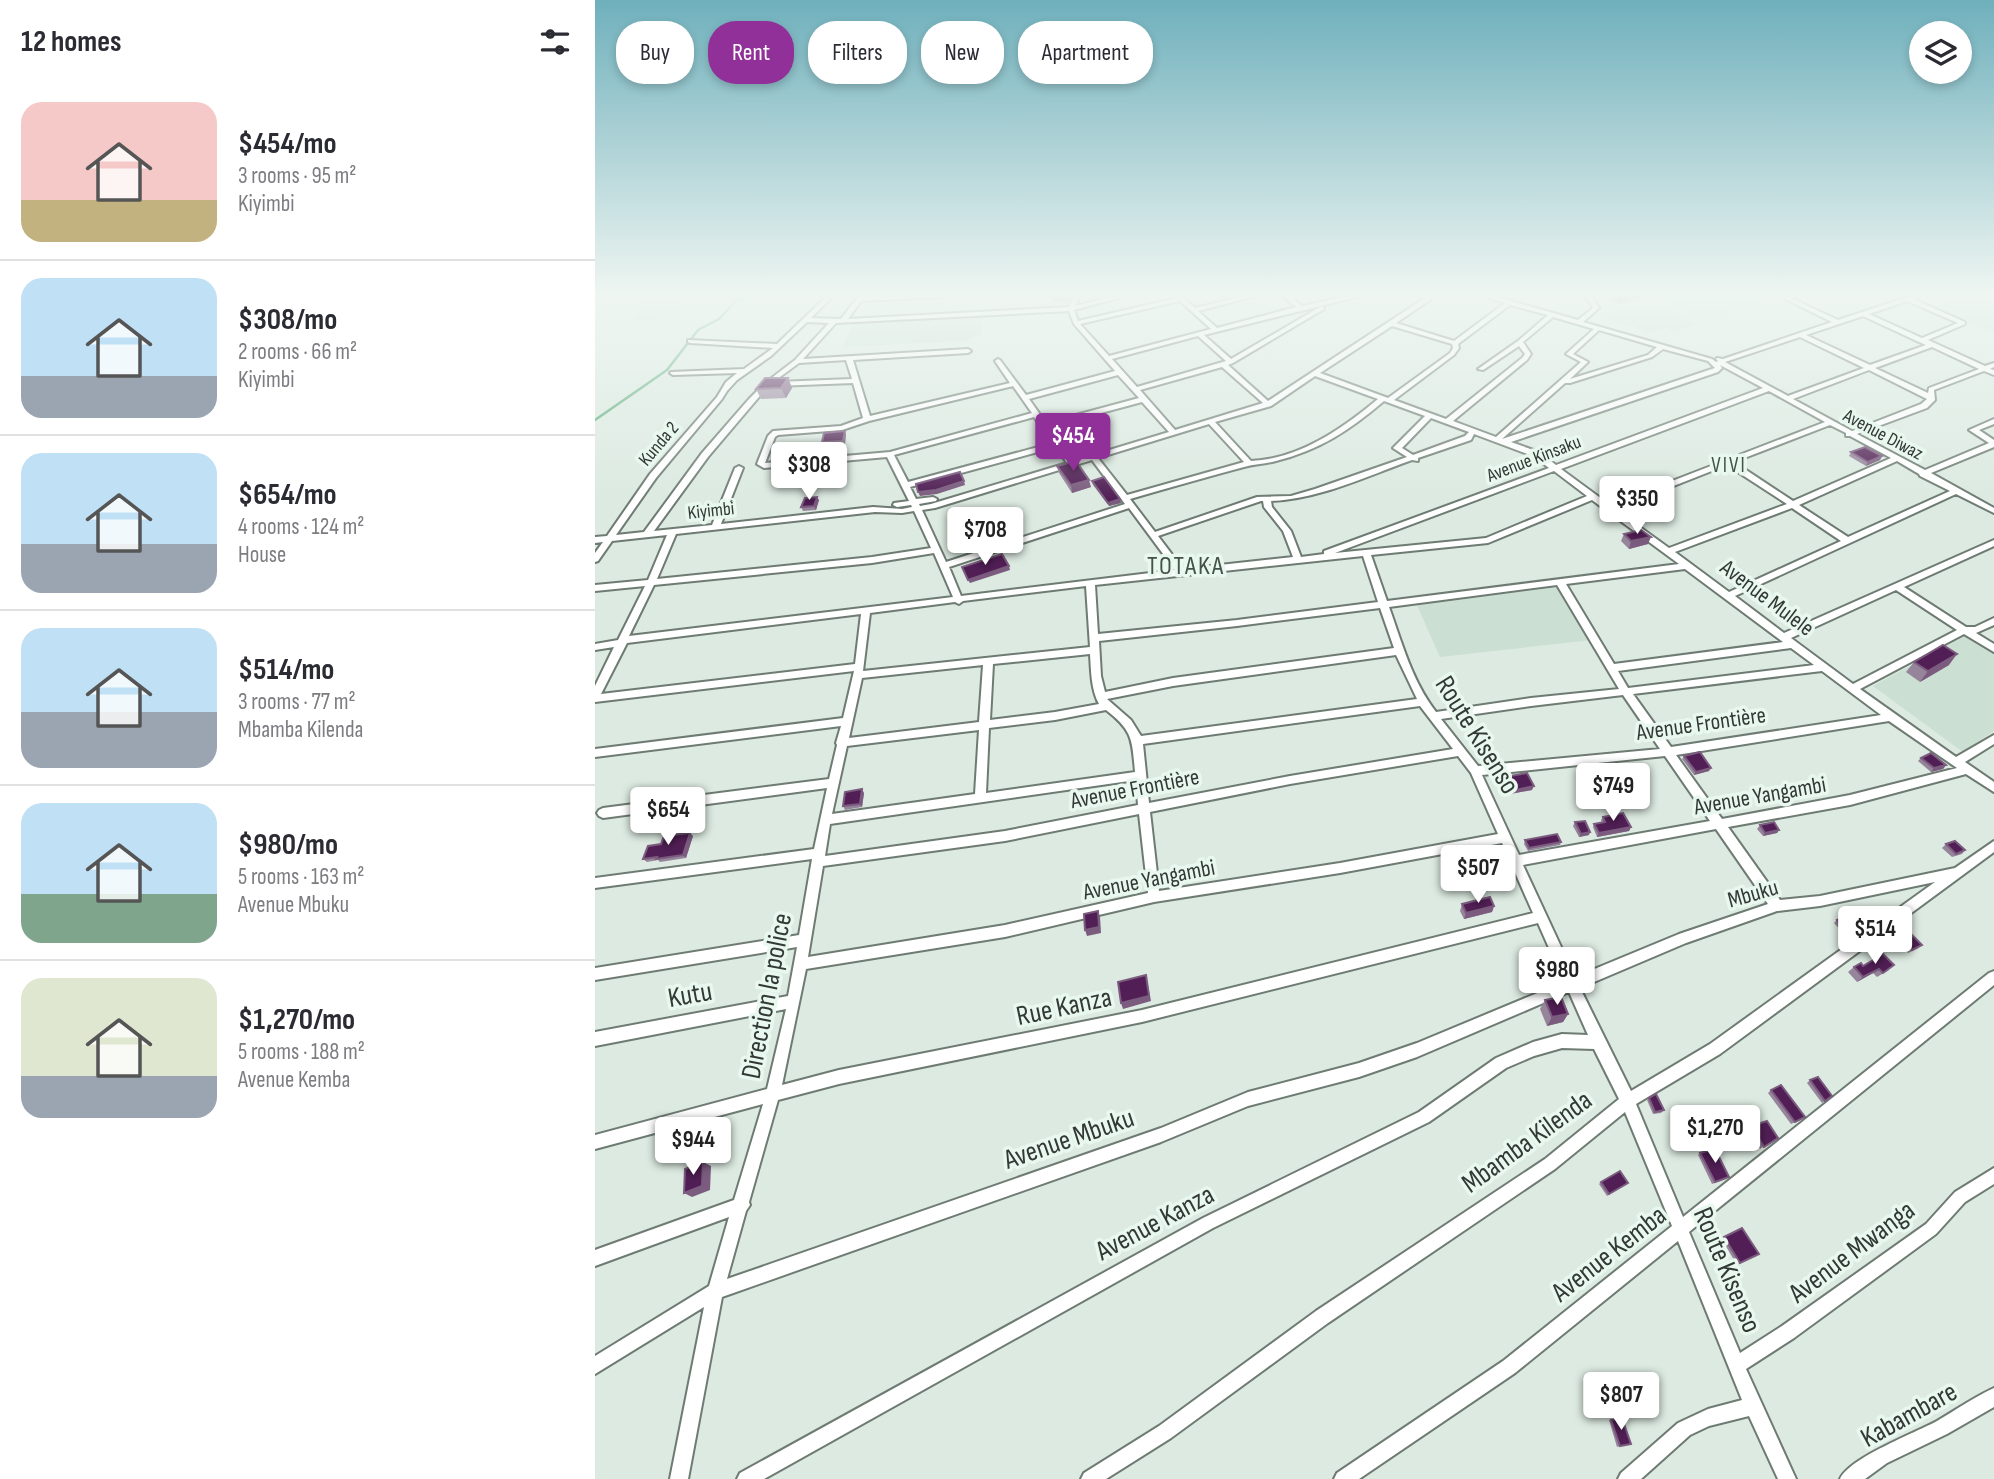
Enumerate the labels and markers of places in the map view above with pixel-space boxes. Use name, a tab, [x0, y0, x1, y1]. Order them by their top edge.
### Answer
pin: $454	[1032, 414, 1114, 473]
pin: $308	[768, 442, 850, 502]
pin: $350	[1596, 476, 1678, 536]
pin: $708	[944, 508, 1026, 567]
pin: $749	[1572, 764, 1654, 823]
pin: $654	[627, 788, 709, 847]
pin: $507	[1437, 846, 1519, 905]
pin: $514	[1834, 906, 1916, 966]
pin: $980	[1516, 948, 1598, 1007]
pin: $1,270	[1658, 1106, 1772, 1165]
pin: $944	[652, 1118, 734, 1177]
pin: $807	[1580, 1372, 1662, 1432]

